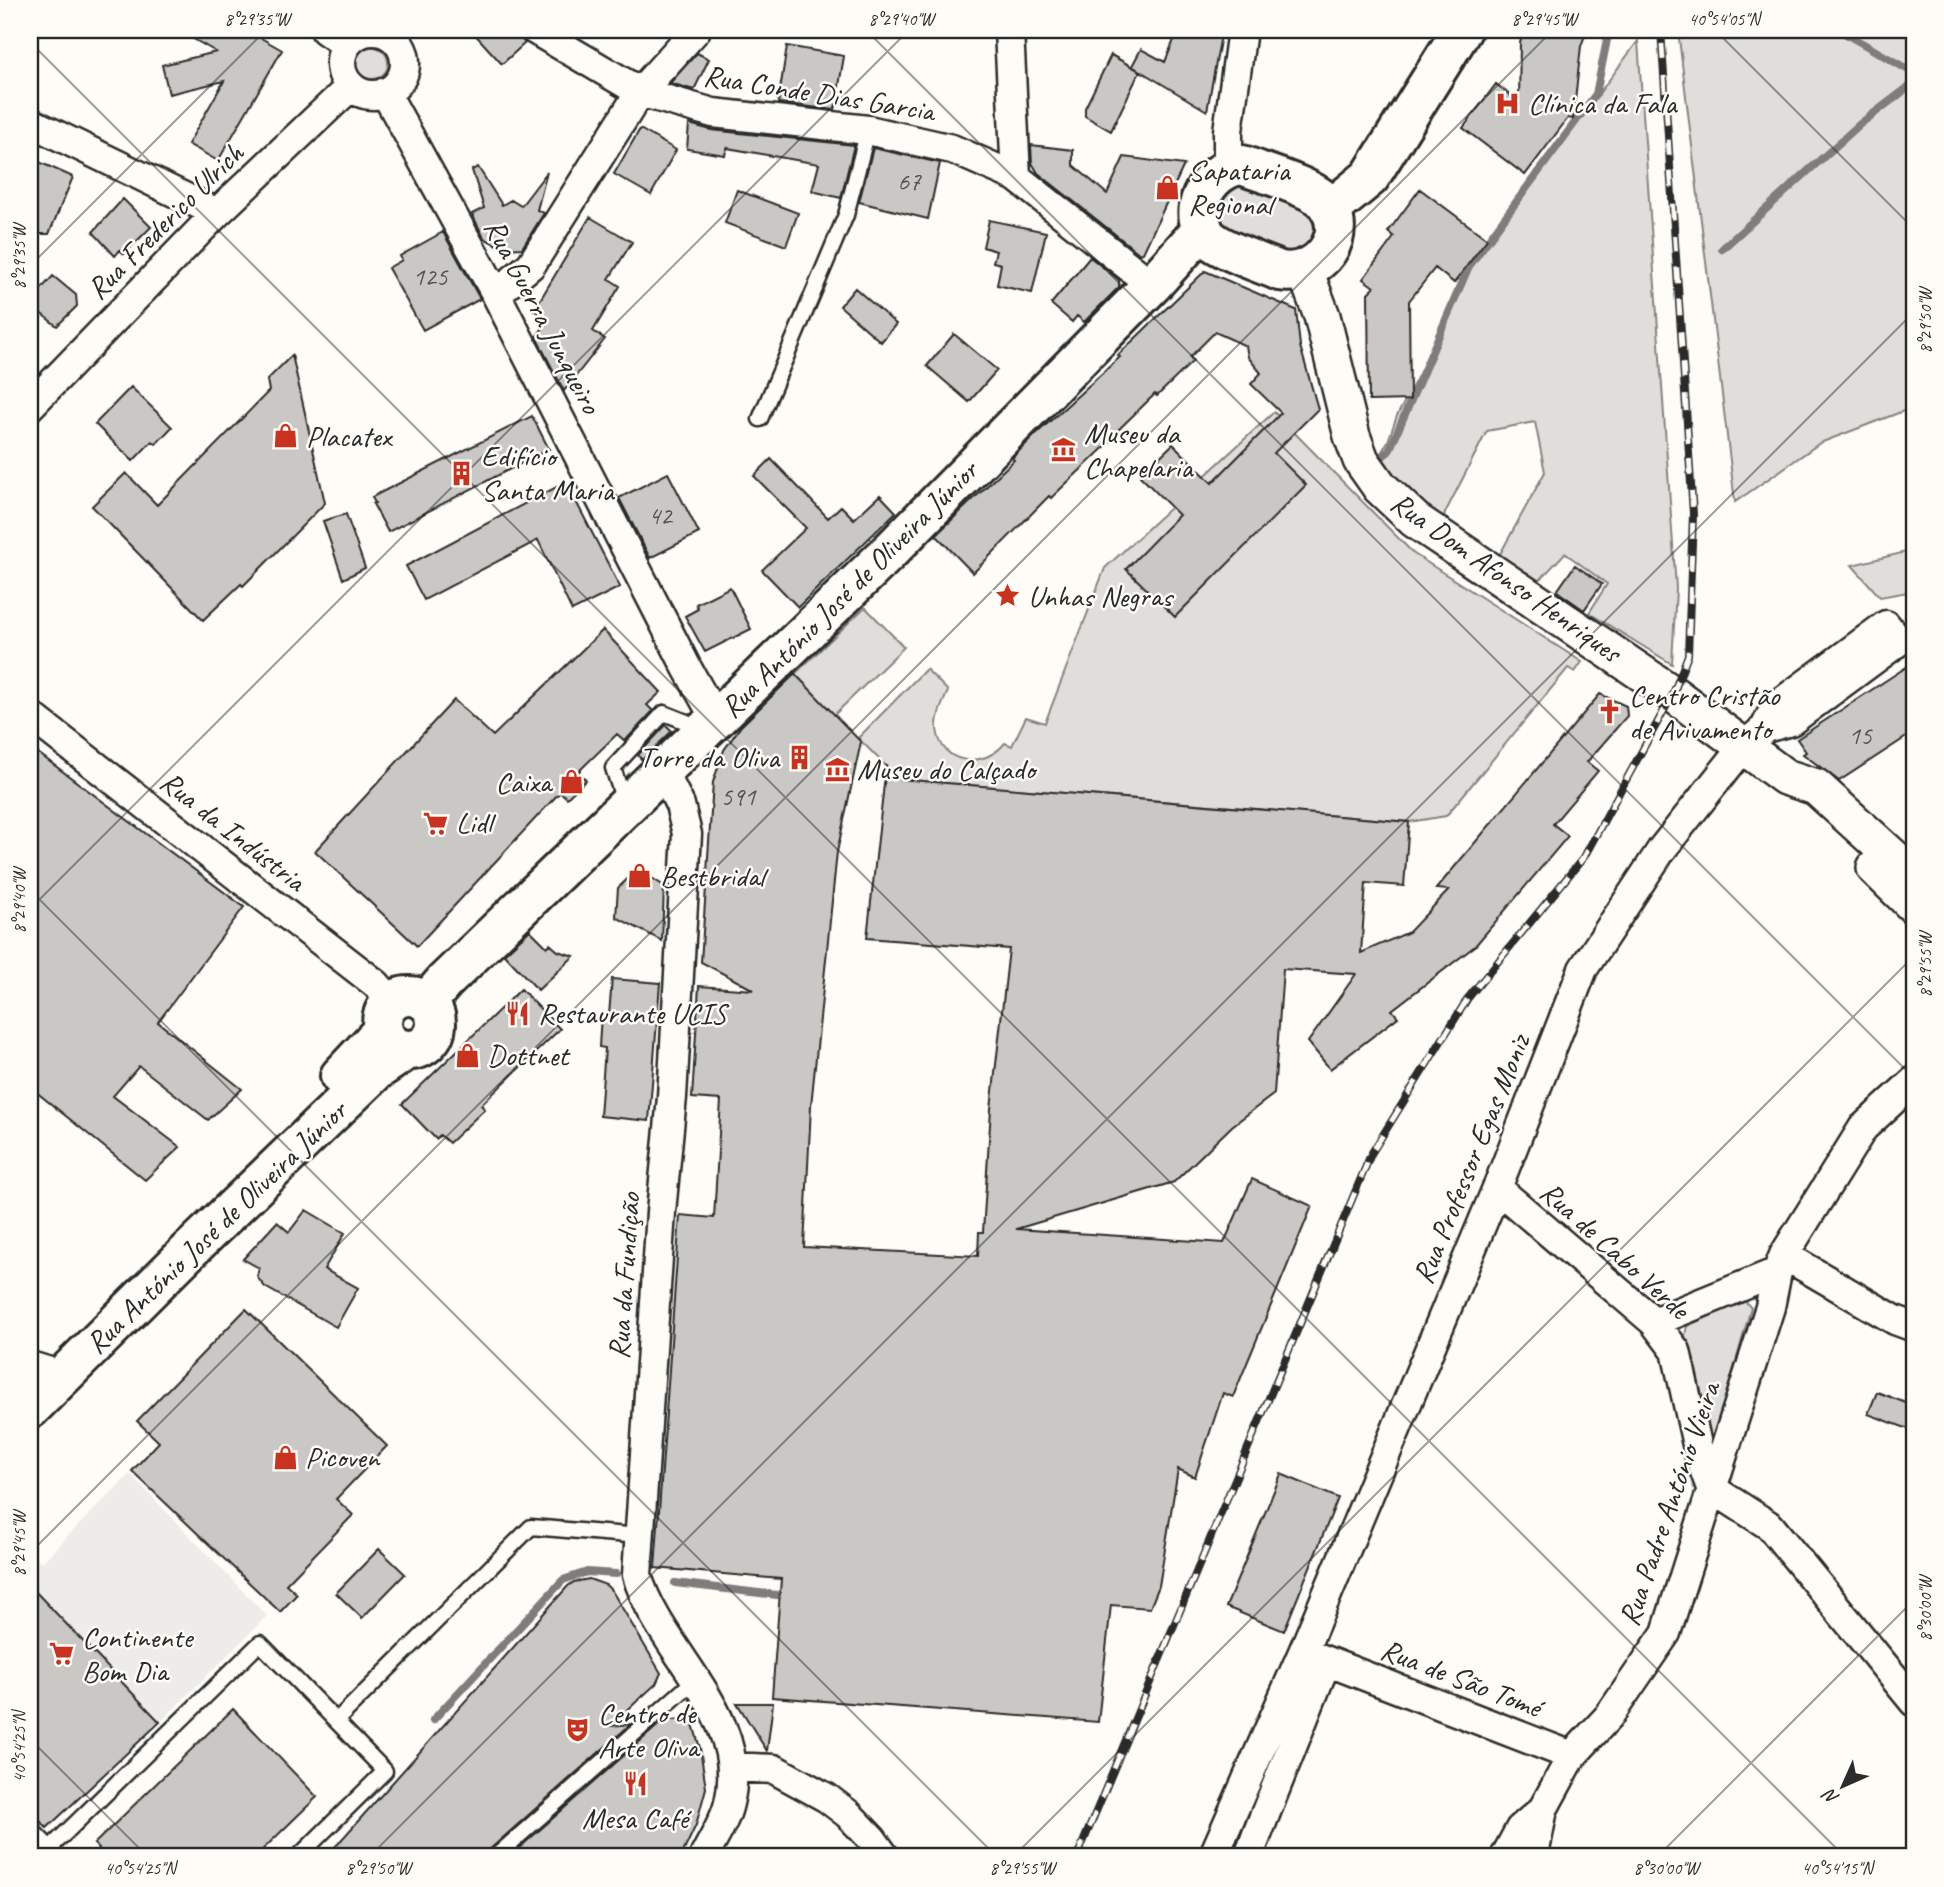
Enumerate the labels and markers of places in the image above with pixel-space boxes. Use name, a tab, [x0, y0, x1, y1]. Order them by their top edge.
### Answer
place label: Clínica da Fala	[1528, 84, 1678, 122]
hospital icon: Clínica da Fala	[1494, 89, 1522, 117]
place label: Sapataria Regional	[1188, 151, 1291, 223]
shop icon: Sapataria Regional	[1154, 173, 1182, 201]
place label: Museu da Chapelaria	[1084, 414, 1194, 486]
place label: Placatex	[306, 417, 394, 455]
shop icon: Placatex	[272, 422, 300, 450]
museum icon: Museu da Chapelaria	[1050, 436, 1078, 464]
place label: Edifício Santa Maria	[481, 437, 615, 509]
building icon: Edifício Santa Maria	[447, 459, 475, 487]
place label: Unhas Negras	[1028, 577, 1175, 615]
place icon: Unhas Negras	[994, 582, 1022, 610]
place label: Centro Cristão de Avivamento	[1629, 676, 1781, 748]
church icon: Centro Cristão de Avivamento	[1595, 698, 1623, 726]
place label: Torre da Oliva	[639, 738, 781, 776]
building icon: Torre da Oliva	[785, 743, 813, 771]
place label: Museu do Calçado	[857, 750, 1038, 788]
museum icon: Museu do Calçado	[823, 755, 851, 783]
place label: Caixa	[496, 763, 554, 801]
shop icon: Caixa	[557, 768, 585, 796]
place label: Lidl	[456, 804, 496, 842]
supermarket icon: Lidl	[422, 809, 450, 837]
place label: Bestbridal	[660, 857, 769, 895]
shop icon: Bestbridal	[626, 862, 654, 890]
place label: Restaurante UCIS	[538, 994, 730, 1032]
restaurant icon: Restaurante UCIS	[504, 999, 532, 1027]
place label: Dottnet	[487, 1036, 571, 1074]
shop icon: Dottnet	[453, 1041, 481, 1069]
place label: Picoven	[305, 1438, 381, 1476]
shop icon: Picoven	[271, 1443, 299, 1471]
place label: Continente Bom Dia	[82, 1618, 194, 1690]
supermarket icon: Continente Bom Dia	[48, 1640, 76, 1668]
place label: Centro de Arte Oliva	[598, 1694, 701, 1766]
theatre icon: Centro de Arte Oliva	[564, 1716, 592, 1744]
restaurant icon: Mesa Café	[621, 1769, 649, 1797]
place label: Mesa Café	[582, 1799, 692, 1837]

